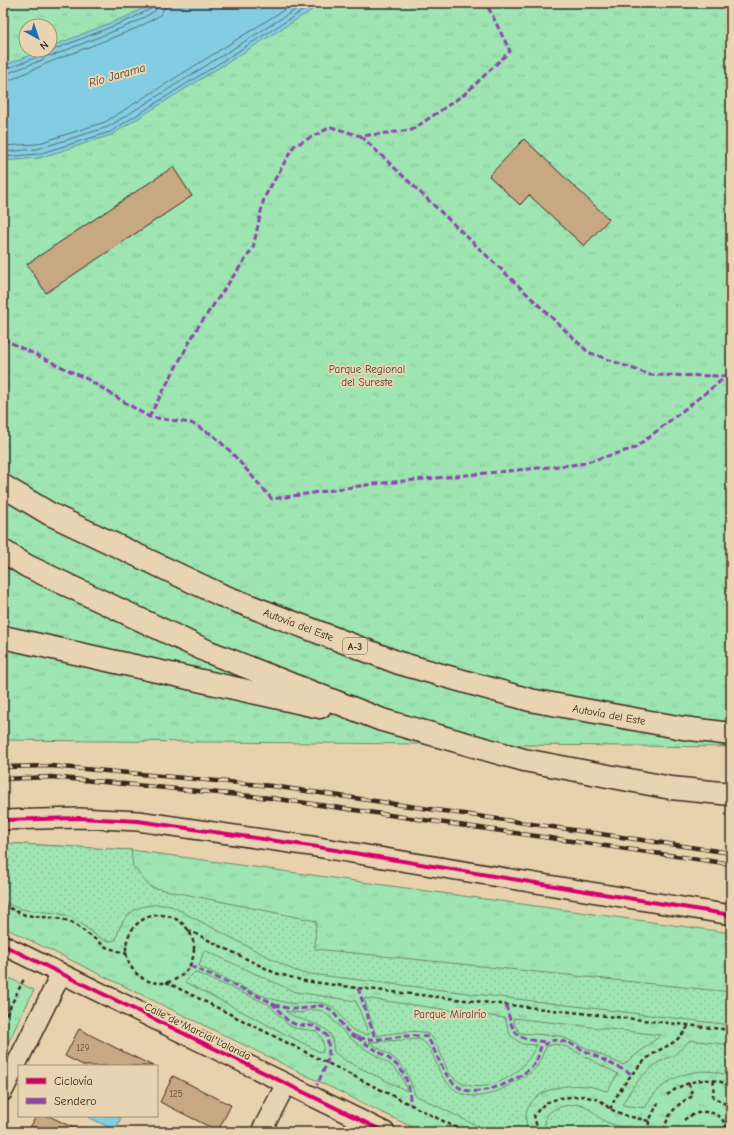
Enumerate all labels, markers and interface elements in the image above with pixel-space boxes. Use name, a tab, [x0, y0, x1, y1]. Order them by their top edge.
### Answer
north arrow	[18, 18, 58, 58]
text: N	[37, 38, 51, 53]
water label: Río Jarama	[87, 60, 147, 90]
park label: Parque Regional del Sureste	[329, 363, 405, 389]
street label: Autovía del Este	[262, 606, 336, 645]
road number: A-3	[343, 638, 367, 654]
street label: Autovía del Este	[571, 702, 647, 728]
street label: Calle de Marcial Lalanda	[143, 1000, 253, 1063]
park label: Parque Miralrío	[414, 1008, 487, 1021]
house number: 129	[76, 1043, 90, 1053]
legend	[18, 1065, 158, 1117]
text: Ciclovía	[54, 1074, 93, 1088]
house number: 125	[169, 1089, 183, 1099]
text: Sendero	[54, 1094, 97, 1108]

